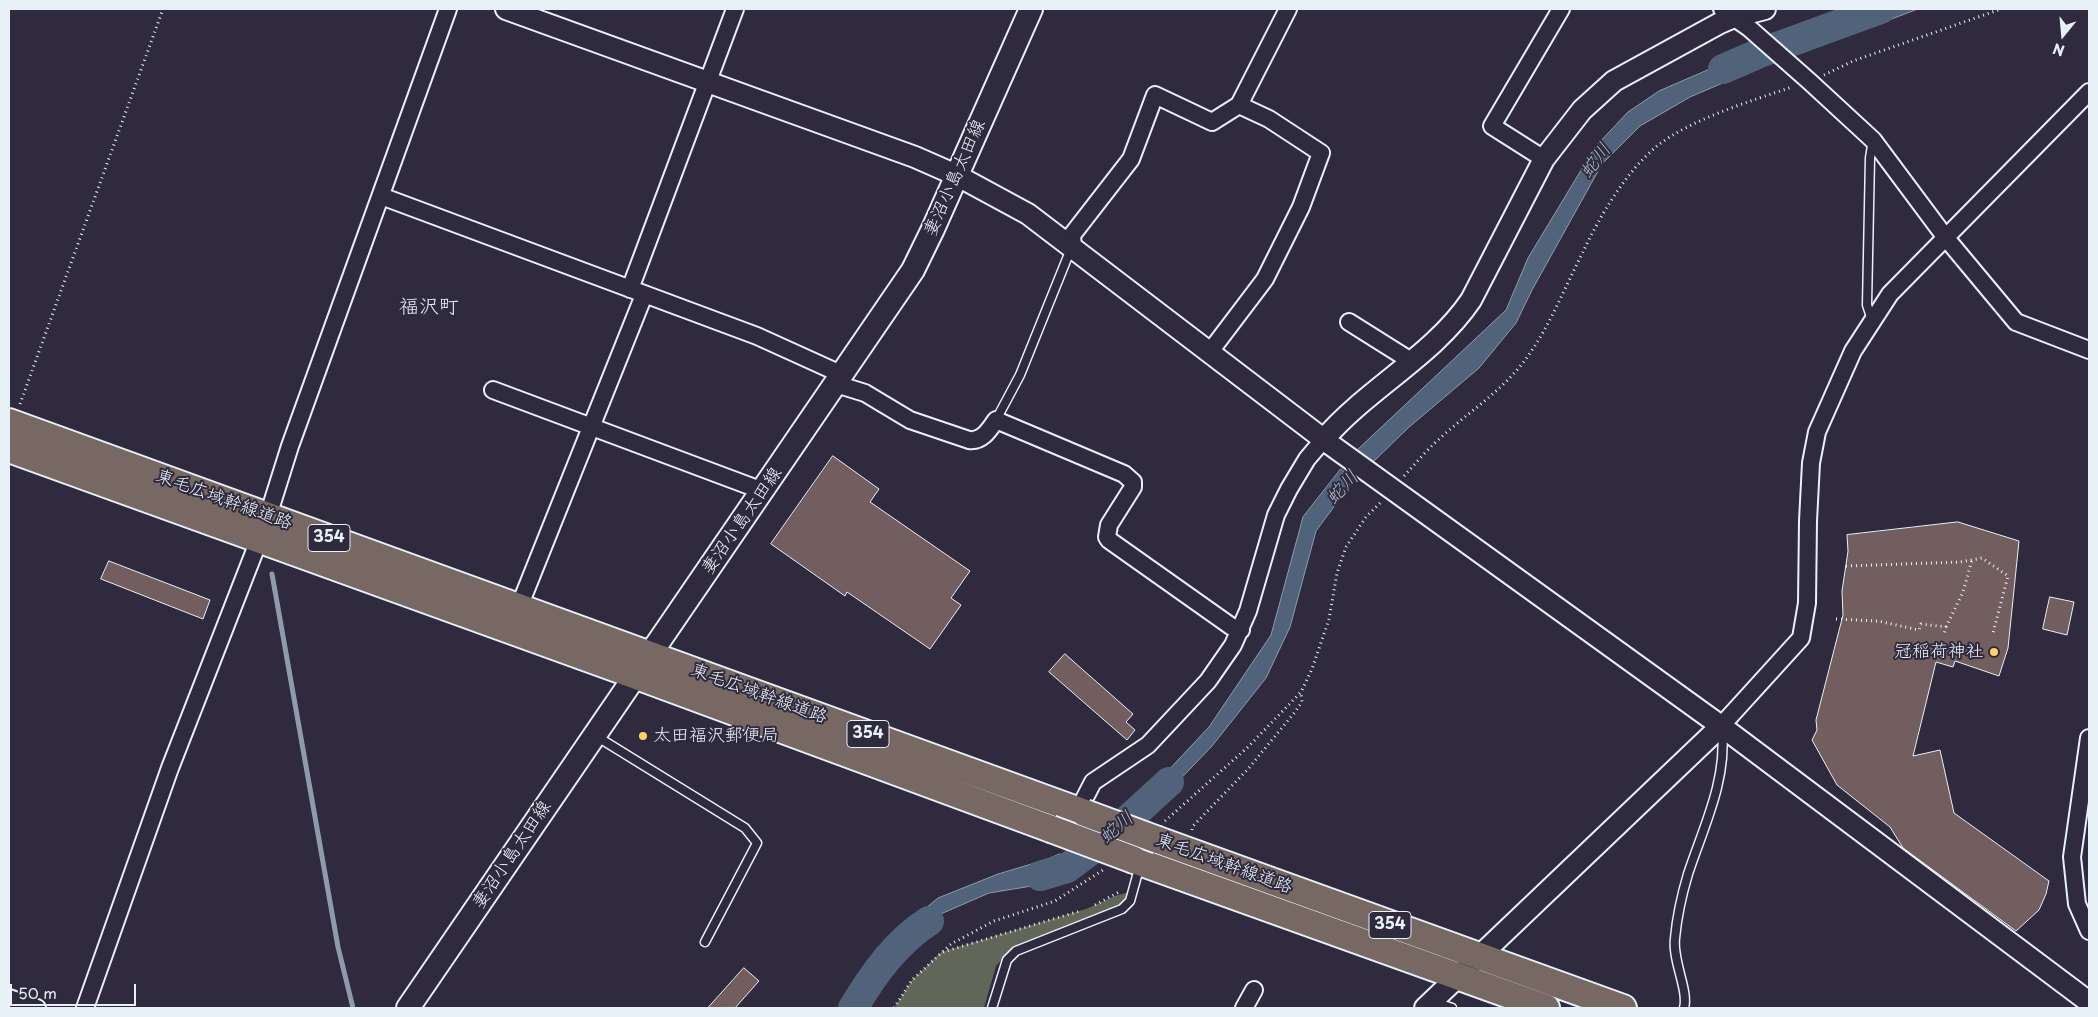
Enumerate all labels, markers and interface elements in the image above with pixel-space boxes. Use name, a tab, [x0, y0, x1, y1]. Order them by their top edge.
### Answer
north arrow	[2038, 10, 2088, 60]
text: N	[2050, 38, 2067, 61]
street label: 妻沼小島太田線	[920, 116, 990, 240]
water label: 蛇川	[1575, 139, 1617, 183]
district label: 福沢町	[399, 295, 459, 319]
street label: 妻沼小島太田線	[697, 463, 787, 579]
street label: 東毛広域幹線道路	[153, 465, 295, 535]
water label: 蛇川	[1322, 466, 1364, 510]
road number: 354	[308, 524, 350, 552]
place label: 冠稲荷神社	[1894, 641, 1984, 663]
marker: 冠稲荷神社	[1988, 646, 2000, 658]
street label: 東毛広域幹線道路	[688, 659, 830, 729]
road number: 354	[847, 721, 889, 748]
place label: 太田福沢郵便局	[653, 725, 779, 747]
marker: 太田福沢郵便局	[637, 730, 649, 742]
street label: 妻沼小島太田線	[468, 797, 556, 913]
water label: 蛇川	[1095, 807, 1139, 849]
street label: 東毛広域幹線道路	[1153, 829, 1295, 899]
road number: 354	[1369, 912, 1411, 938]
scale bar	[12, 974, 139, 1006]
text: 50 m	[18, 981, 57, 1004]

